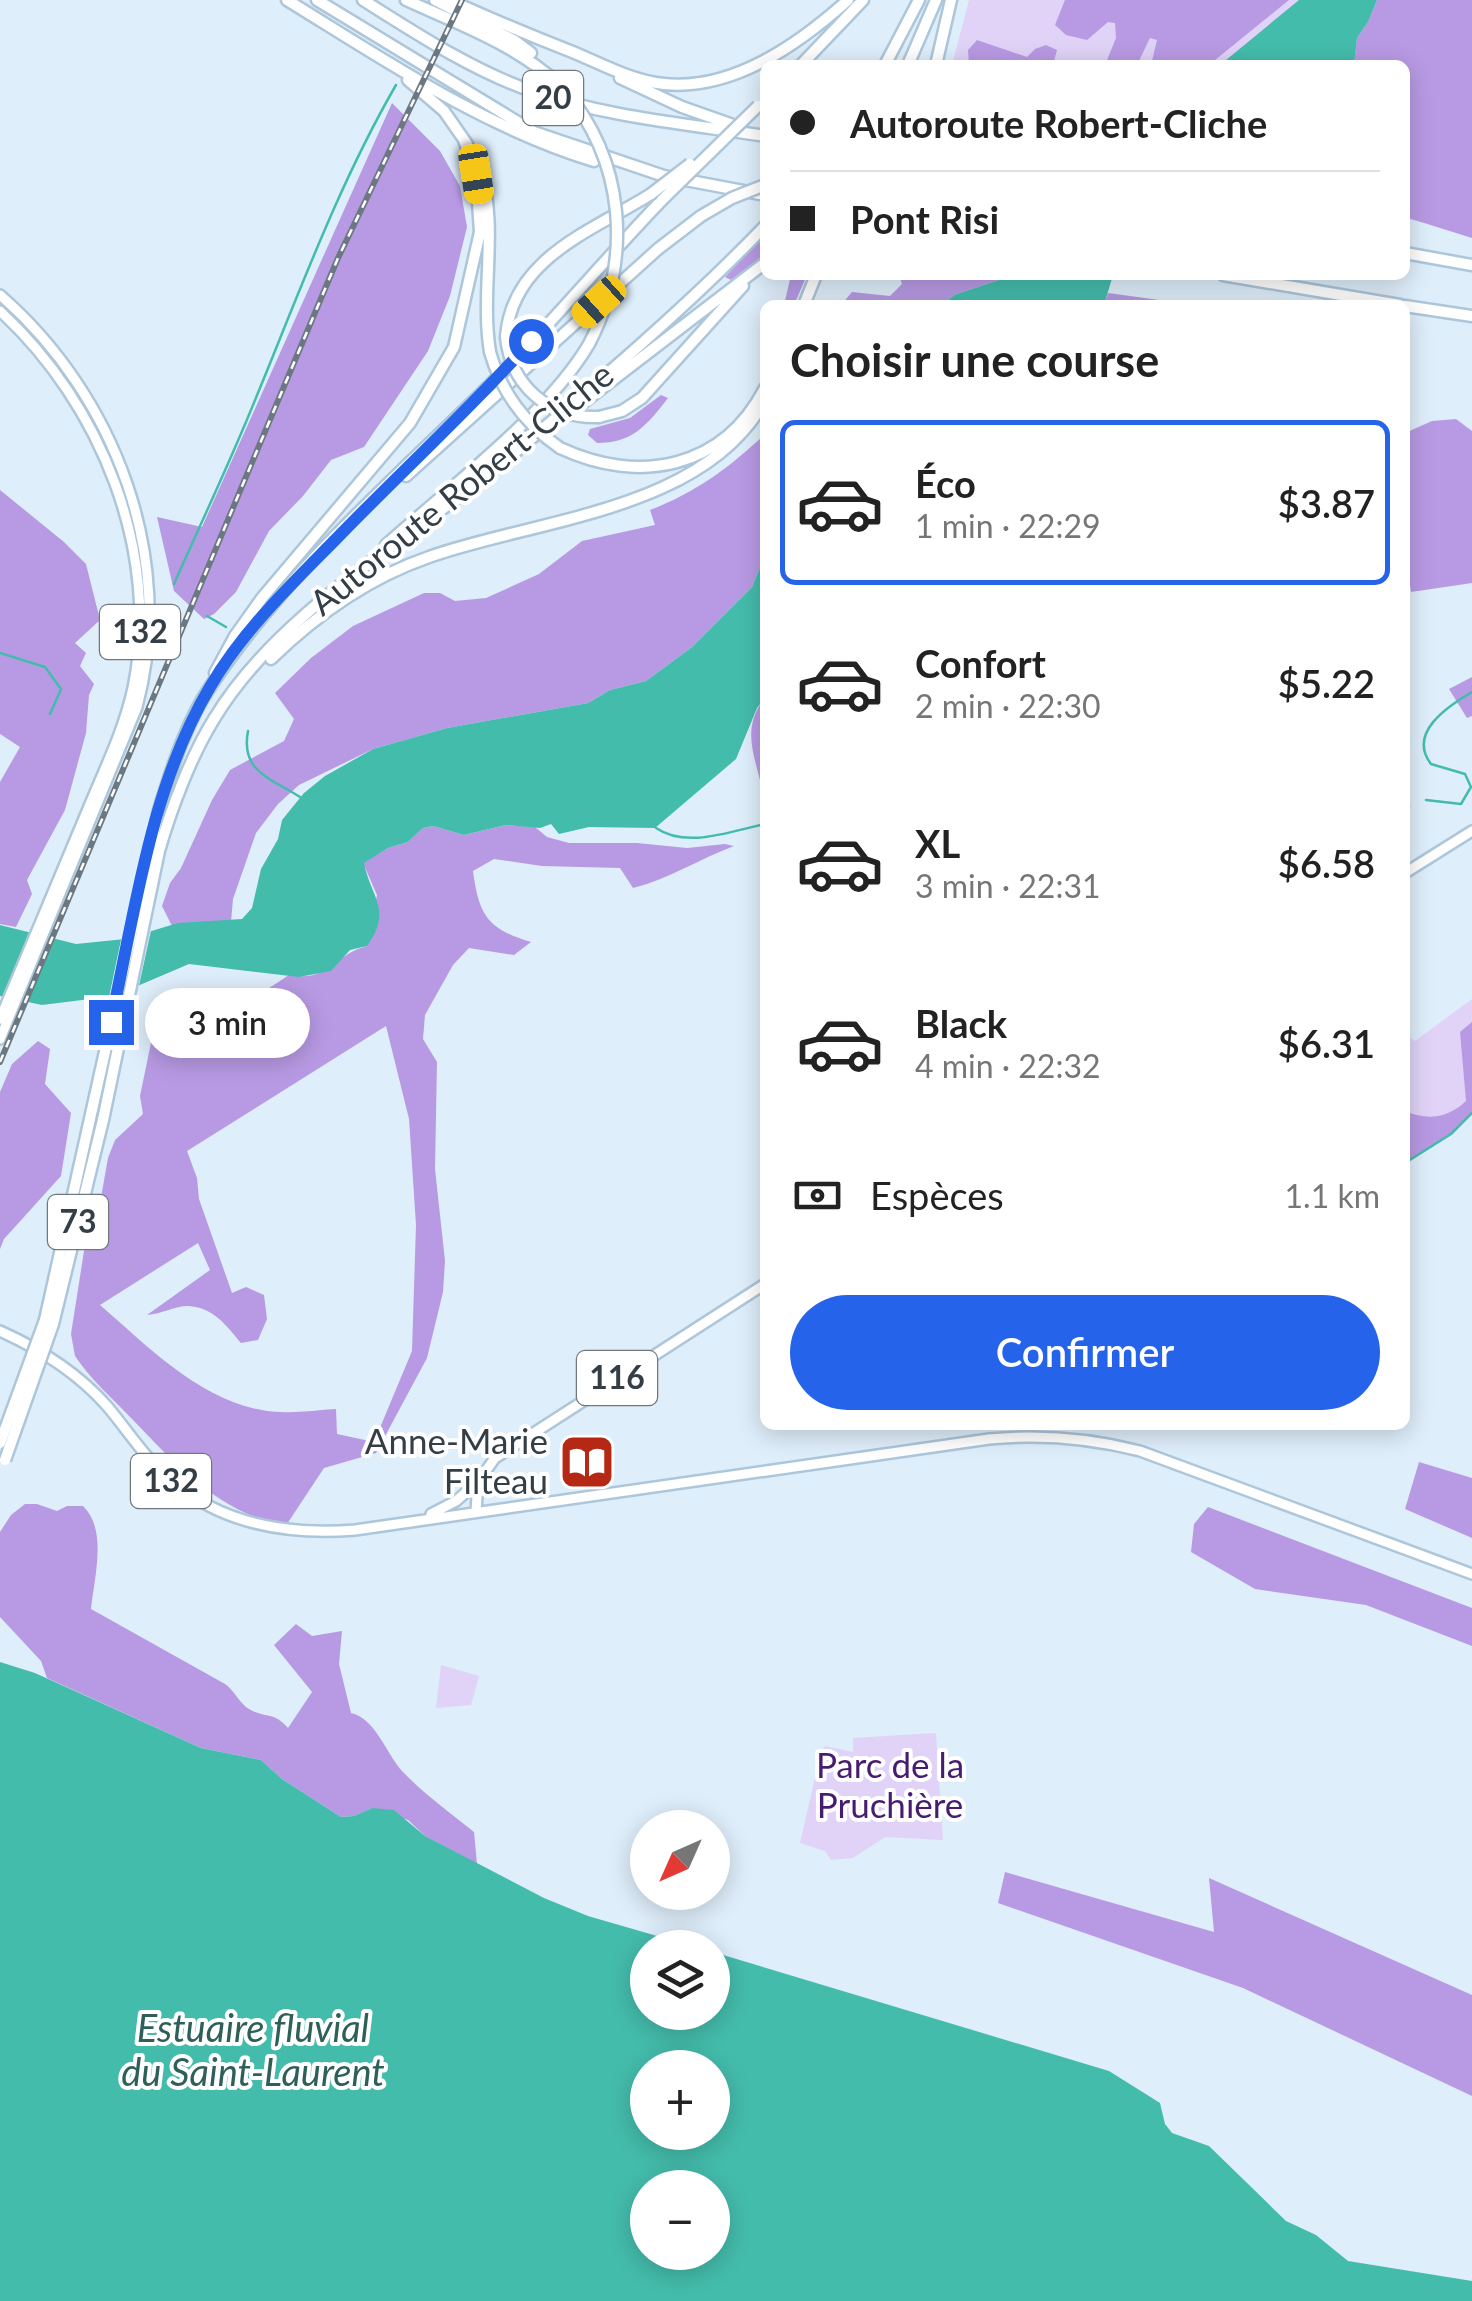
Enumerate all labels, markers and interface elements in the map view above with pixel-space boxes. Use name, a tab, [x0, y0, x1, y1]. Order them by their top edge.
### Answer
road number: 20	[523, 71, 583, 125]
text: Autoroute Robert-Cliche	[850, 100, 1267, 146]
car	[456, 142, 496, 206]
text: Pont Risi	[850, 196, 999, 242]
car	[567, 271, 631, 333]
route start	[509, 319, 554, 364]
text: Choisir une course	[790, 333, 1159, 387]
street label: Autoroute Robert-Cliche	[301, 352, 621, 623]
icon: car	[795, 458, 885, 548]
text: Éco	[915, 460, 976, 506]
text: $3.87	[1278, 480, 1375, 526]
text: 1 min · 22:29	[915, 506, 1101, 545]
road number: 132	[100, 605, 180, 659]
icon: car	[795, 638, 885, 728]
text: Confort	[915, 640, 1046, 686]
text: $5.22	[1278, 660, 1375, 706]
text: 2 min · 22:30	[915, 686, 1101, 725]
icon: car	[795, 818, 885, 908]
text: XL	[915, 820, 960, 866]
text: $6.58	[1278, 840, 1375, 886]
text: 3 min · 22:31	[915, 866, 1101, 905]
callout: 3 min	[146, 987, 311, 1057]
icon: car	[795, 998, 885, 1088]
route end	[89, 1000, 134, 1045]
text: Black	[915, 1000, 1007, 1046]
text: 3 min	[188, 1003, 267, 1042]
text: $6.31	[1278, 1020, 1375, 1066]
text: 4 min · 22:32	[915, 1046, 1101, 1085]
icon: cash	[790, 1168, 845, 1223]
text: Espèces	[870, 1172, 1004, 1218]
text: 1.1 km	[1285, 1176, 1380, 1215]
road number: 73	[48, 1195, 108, 1249]
button: Confirmer	[790, 1295, 1380, 1410]
road number: 116	[577, 1351, 657, 1405]
place label: Anne-Marie Filteau	[365, 1419, 548, 1501]
library icon: Anne-Marie Filteau	[557, 1432, 617, 1492]
road number: 132	[131, 1454, 211, 1508]
park label: Parc de la Pruchière	[816, 1743, 964, 1825]
north arrow	[630, 1810, 730, 1910]
map controls	[630, 1810, 730, 2270]
button: layers	[630, 1930, 730, 2030]
water label: Estuaire fluvial du Saint-Laurent	[121, 2004, 385, 2094]
button: +	[630, 2050, 730, 2150]
button: −	[630, 2170, 730, 2270]

